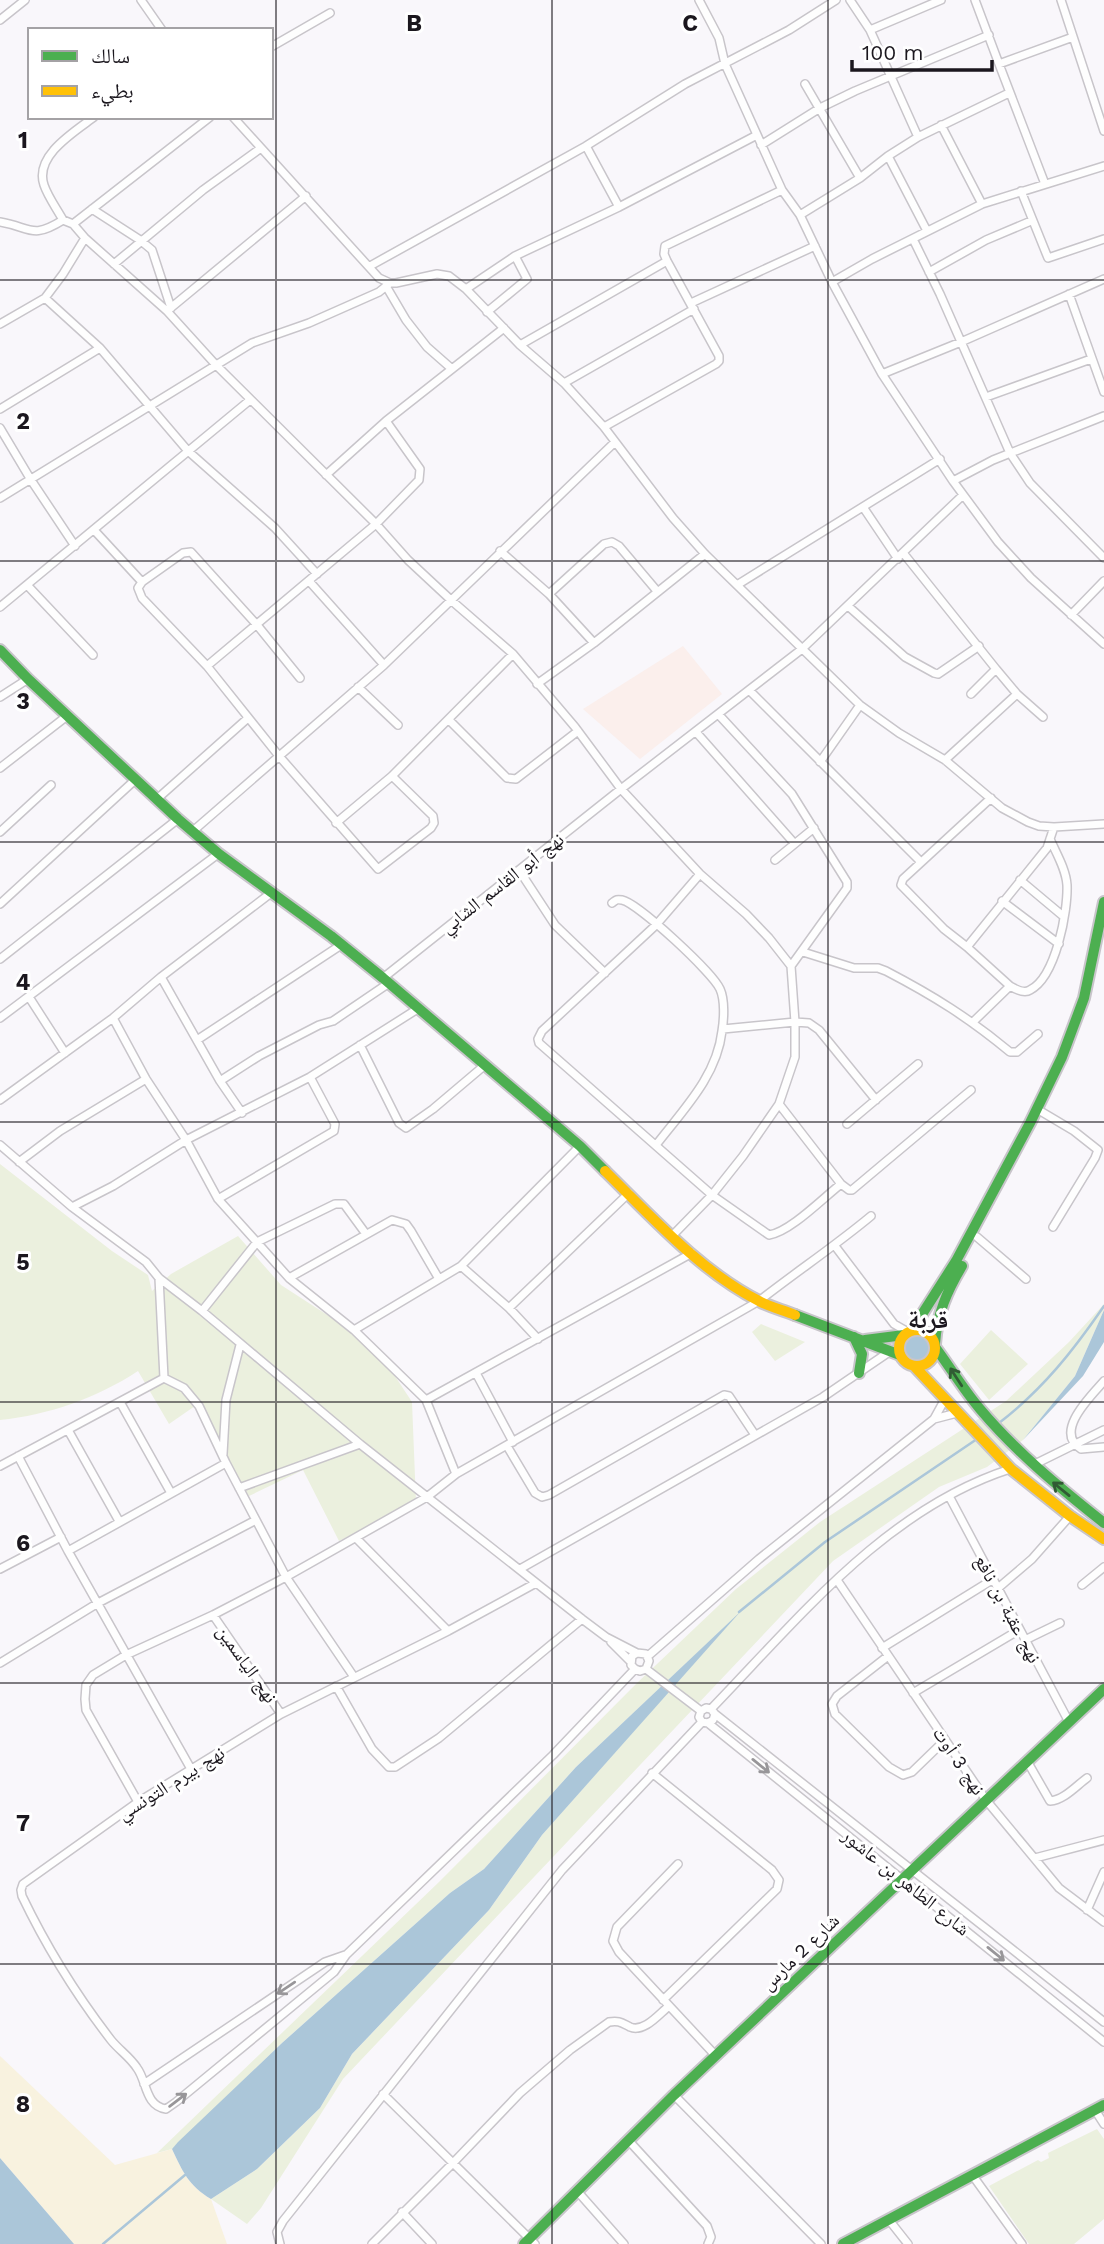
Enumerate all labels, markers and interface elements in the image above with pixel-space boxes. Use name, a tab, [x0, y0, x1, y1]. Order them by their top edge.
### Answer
text: B	[406, 10, 422, 37]
text: C	[682, 10, 698, 37]
legend	[28, 28, 273, 119]
scale bar	[852, 28, 992, 72]
text: 100 m	[862, 40, 924, 65]
text: سالك	[91, 43, 130, 68]
text: بطيء	[91, 78, 134, 107]
text: 1	[18, 127, 28, 154]
text: 2	[16, 408, 30, 435]
text: 3	[16, 688, 30, 715]
street label: نهج أبو القاسم الشابي	[436, 828, 571, 941]
text: 4	[16, 969, 31, 996]
text: 5	[16, 1249, 30, 1276]
district label: قربة	[908, 1304, 948, 1334]
one-way arrow	[949, 1368, 963, 1388]
one-way arrow	[1053, 1481, 1071, 1497]
text: 6	[16, 1530, 30, 1557]
street label: نهج عقبة بن نافع	[969, 1551, 1046, 1667]
street label: نهج الياسمين	[211, 1620, 282, 1708]
street label: نهج 3 أوت	[927, 1723, 990, 1800]
street label: نهج بيرم التونسي	[113, 1741, 231, 1828]
one-way arrow	[752, 1758, 770, 1773]
text: 7	[16, 1810, 30, 1837]
street label: شارع الطاهر بن عاشور	[837, 1823, 975, 1941]
street label: شارع 2 مارس	[756, 1909, 844, 1995]
one-way arrow	[987, 1946, 1005, 1962]
one-way arrow	[277, 1981, 297, 1995]
text: 8	[16, 2091, 30, 2118]
one-way arrow	[169, 2093, 188, 2108]

